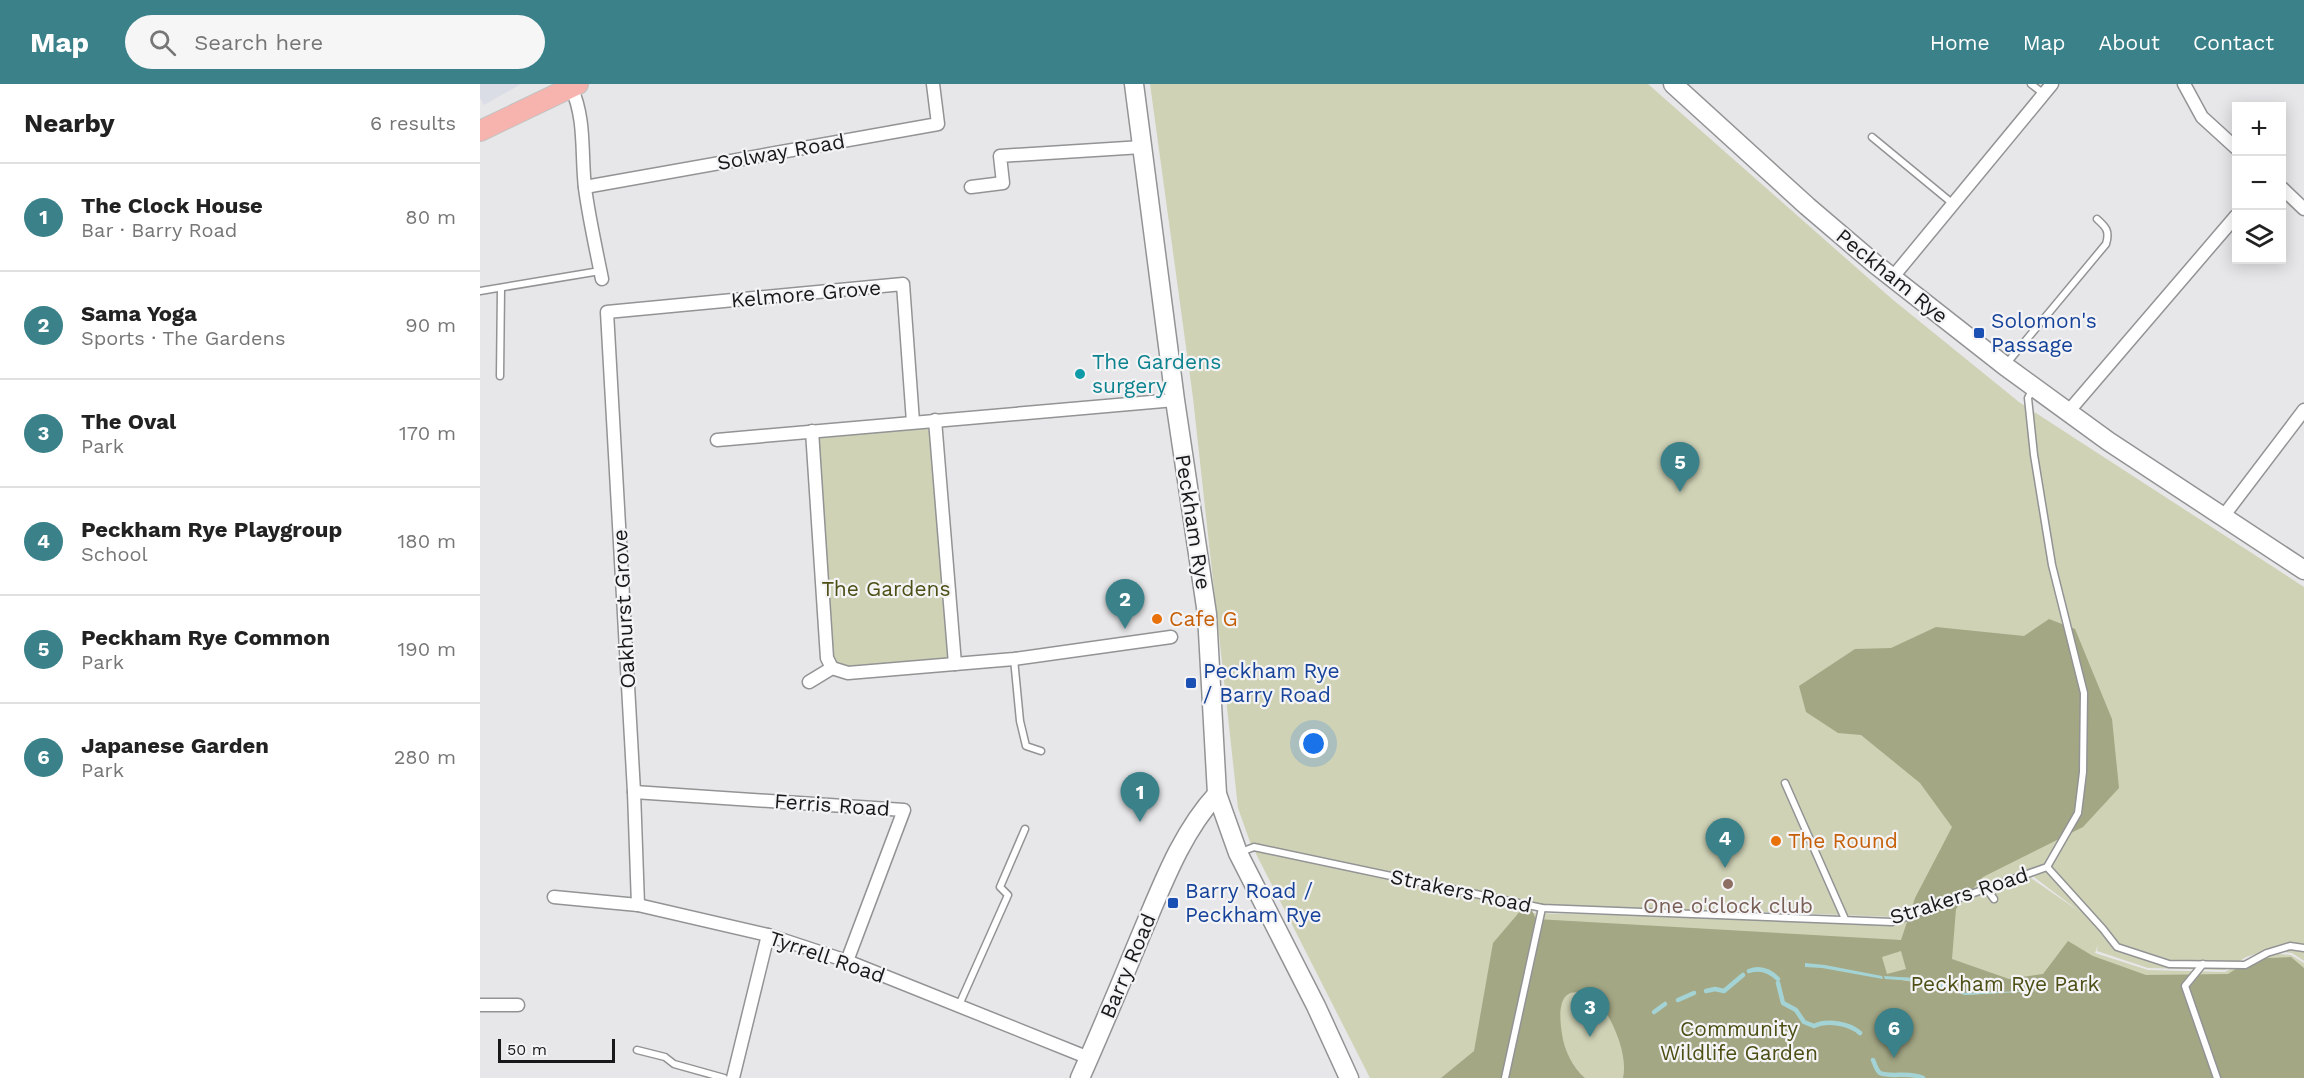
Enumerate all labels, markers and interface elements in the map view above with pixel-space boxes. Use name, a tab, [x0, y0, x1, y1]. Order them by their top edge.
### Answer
search box	[125, 15, 545, 69]
text: Map	[30, 26, 89, 59]
icon: search	[146, 26, 179, 59]
text: Search here	[194, 30, 323, 55]
text: Home	[1930, 30, 1990, 55]
text: Map	[2023, 30, 2066, 55]
text: About	[2099, 30, 2160, 55]
text: Contact	[2193, 30, 2274, 55]
map controls	[2232, 102, 2286, 264]
button: +	[2232, 102, 2286, 156]
text: Nearby	[24, 108, 115, 138]
text: 6 results	[370, 111, 456, 135]
street label: Solway Road	[715, 128, 847, 175]
button: −	[2232, 156, 2286, 210]
text: The Clock House	[81, 193, 263, 218]
text: 1	[39, 205, 48, 229]
text: 80 m	[405, 205, 456, 229]
button: layers	[2232, 210, 2286, 264]
text: Bar · Barry Road	[81, 218, 237, 242]
street label: Peckham Rye	[1831, 223, 1953, 328]
street label: Kelmore Grove	[730, 274, 882, 313]
text: Sama Yoga	[81, 301, 197, 326]
place label: Solomon's Passage	[1991, 308, 2097, 357]
text: 2	[38, 313, 49, 337]
text: 90 m	[405, 313, 456, 337]
text: Sports · The Gardens	[81, 326, 285, 350]
marker: Solomon's Passage	[1972, 326, 1986, 340]
place label: The Gardens surgery	[1092, 349, 1221, 398]
marker: The Gardens surgery	[1073, 367, 1087, 381]
text: The Oval	[81, 409, 176, 434]
text: 3	[38, 421, 49, 445]
text: 170 m	[399, 421, 456, 445]
text: Park	[81, 434, 124, 458]
pin: 5	[1660, 442, 1700, 492]
street label: Peckham Rye	[1170, 452, 1217, 591]
text: Peckham Rye Playgroup	[81, 517, 342, 542]
text: 4	[37, 529, 50, 553]
text: 180 m	[398, 529, 456, 553]
street label: Oakhurst Grove	[607, 529, 640, 689]
text: School	[81, 542, 148, 566]
park label: The Gardens	[821, 576, 951, 601]
pin: 2	[1106, 580, 1144, 629]
place label: Cafe G	[1169, 606, 1238, 631]
marker: Cafe G	[1150, 612, 1164, 626]
text: Peckham Rye Common	[81, 625, 330, 650]
text: 5	[38, 637, 49, 661]
text: 190 m	[398, 637, 456, 661]
text: Park	[81, 650, 124, 674]
place label: Peckham Rye / Barry Road	[1203, 658, 1340, 707]
marker: Peckham Rye / Barry Road	[1184, 676, 1198, 690]
your location	[1299, 729, 1328, 758]
text: Japanese Garden	[81, 733, 269, 758]
text: 6	[37, 745, 50, 769]
text: 280 m	[394, 745, 456, 769]
text: Park	[81, 758, 124, 782]
pin: 1	[1120, 772, 1160, 822]
street label: Ferris Road	[773, 788, 891, 821]
pin: 4	[1706, 818, 1744, 868]
place label: The Round	[1788, 828, 1898, 853]
marker: The Round	[1769, 834, 1783, 848]
street label: Strakers Road	[1887, 861, 2031, 930]
street label: Strakers Road	[1388, 863, 1534, 918]
marker: One o'clock club	[1721, 877, 1735, 891]
place label: Barry Road / Peckham Rye	[1185, 878, 1322, 927]
place label: One o'clock club	[1643, 893, 1813, 918]
marker: Barry Road / Peckham Rye	[1166, 896, 1180, 910]
street label: Barry Road	[1094, 910, 1161, 1022]
street label: Tyrrell Road	[766, 925, 889, 988]
park label: Peckham Rye Park	[1911, 971, 2100, 996]
pin: 3	[1570, 988, 1610, 1037]
pin: 6	[1874, 1008, 1914, 1058]
park label: Community Wildlife Garden	[1660, 1016, 1818, 1065]
scale bar	[498, 1036, 615, 1064]
text: 50 m	[507, 1040, 547, 1059]

